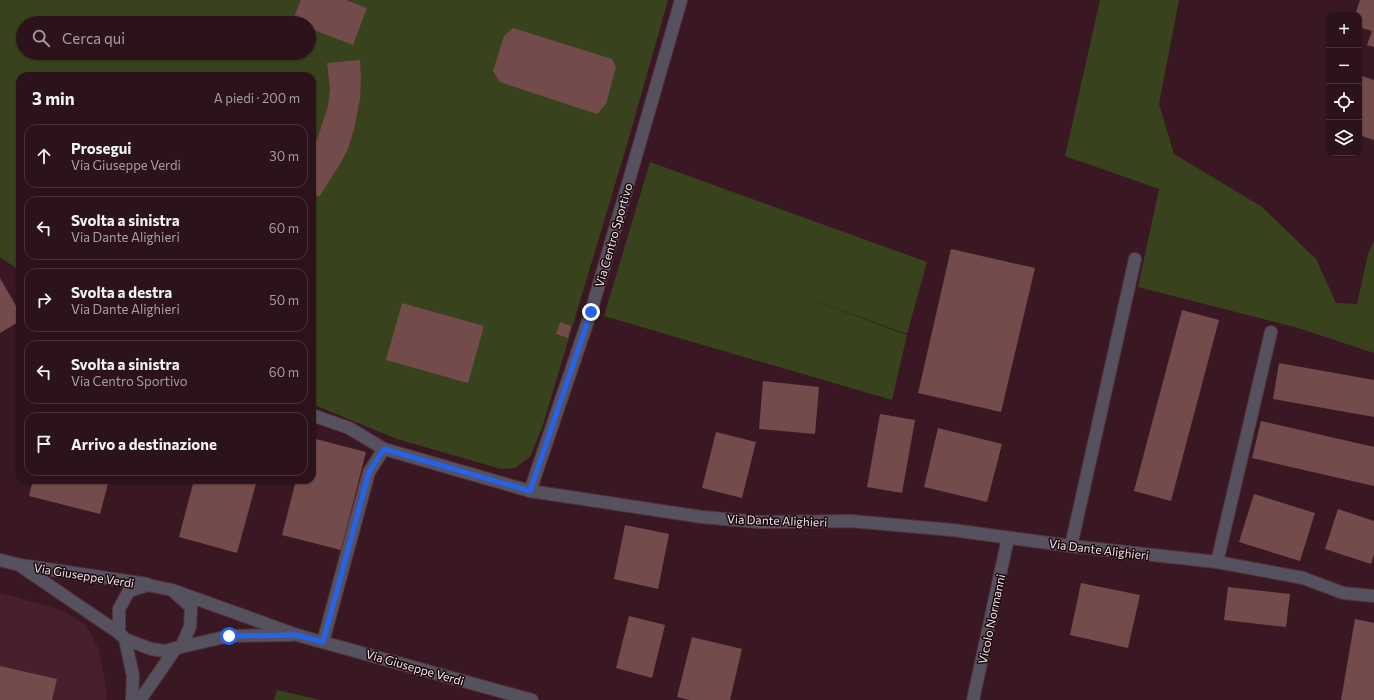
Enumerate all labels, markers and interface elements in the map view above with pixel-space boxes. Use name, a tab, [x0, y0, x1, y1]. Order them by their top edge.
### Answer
map controls	[1326, 12, 1362, 156]
button: +	[1326, 12, 1362, 48]
search box	[16, 16, 316, 60]
icon: search	[30, 27, 52, 49]
text: Cerca qui	[62, 29, 125, 47]
button: −	[1326, 48, 1362, 84]
button: locate	[1326, 84, 1362, 120]
text: 3 min	[32, 88, 75, 109]
text: A piedi · 200 m	[214, 90, 300, 106]
button: layers	[1326, 120, 1362, 156]
text: Prosegui	[71, 139, 131, 157]
icon: ahead	[33, 145, 55, 167]
text: 30 m	[269, 148, 299, 164]
text: Via Giuseppe Verdi	[71, 157, 181, 173]
street label: Via Centro Sportivo	[591, 181, 635, 289]
text: Svolta a sinistra	[71, 211, 180, 229]
icon: left	[33, 217, 55, 239]
text: 60 m	[269, 220, 299, 236]
text: Via Dante Alighieri	[71, 229, 180, 245]
text: Svolta a destra	[71, 283, 172, 301]
icon: right	[33, 289, 55, 311]
text: 50 m	[269, 292, 299, 308]
text: Via Dante Alighieri	[71, 301, 180, 317]
route end	[582, 303, 600, 321]
text: Svolta a sinistra	[71, 355, 180, 373]
icon: left	[33, 361, 55, 383]
text: 60 m	[269, 364, 299, 380]
text: Via Centro Sportivo	[71, 373, 187, 389]
icon: arrive	[33, 433, 55, 455]
text: Arrivo a destinazione	[71, 435, 217, 453]
street label: Via Dante Alighieri	[727, 511, 827, 529]
street label: Via Dante Alighieri	[1048, 536, 1150, 562]
street label: Via Giuseppe Verdi	[33, 560, 135, 590]
street label: Vicolo Normanni	[975, 573, 1007, 665]
route start	[220, 627, 238, 645]
street label: Via Giuseppe Verdi	[364, 646, 466, 688]

